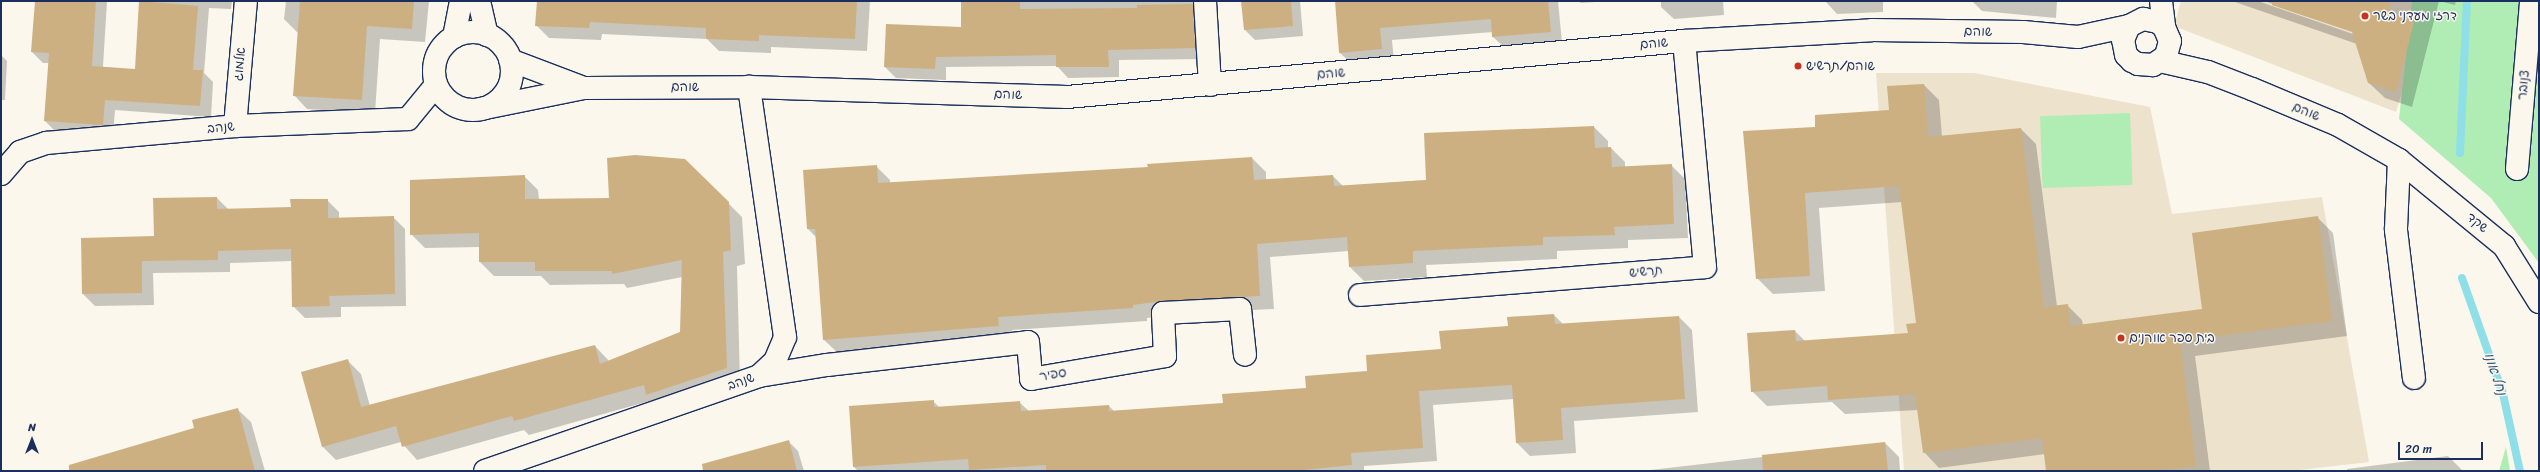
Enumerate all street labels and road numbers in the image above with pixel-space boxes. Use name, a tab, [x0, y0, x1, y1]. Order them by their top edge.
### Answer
street label: שוהם	[1964, 24, 1992, 40]
street label: שוהם	[1639, 35, 1669, 53]
street label: אלמוג	[231, 46, 249, 82]
street label: שוהם	[1316, 65, 1346, 83]
street label: צנובר	[2515, 69, 2533, 101]
street label: שוהם	[671, 79, 699, 95]
street label: שוהם	[993, 87, 1023, 103]
street label: שוהם	[2290, 99, 2322, 125]
street label: שנהב	[207, 119, 235, 137]
street label: שקד	[2463, 210, 2491, 236]
street label: תרשיש	[1628, 263, 1664, 281]
street label: ספיר	[1038, 365, 1068, 385]
street label: שנהב	[725, 370, 757, 394]

